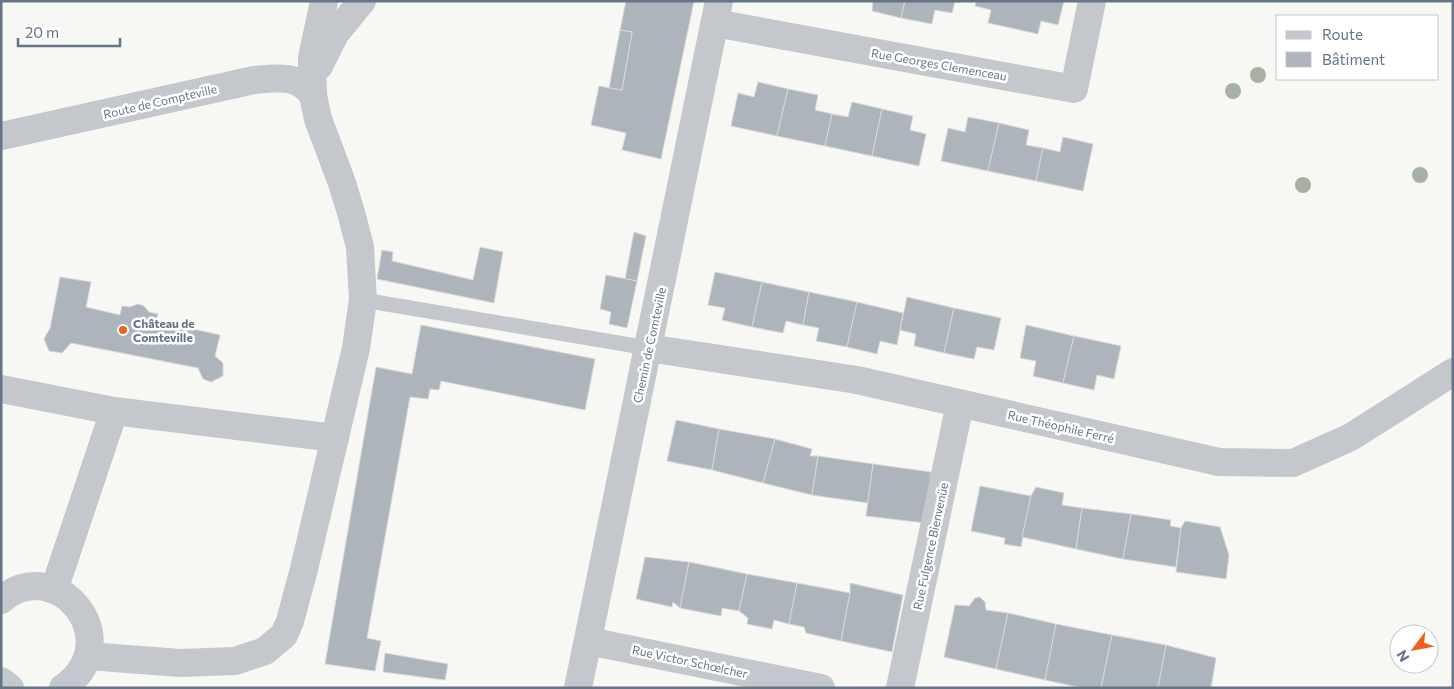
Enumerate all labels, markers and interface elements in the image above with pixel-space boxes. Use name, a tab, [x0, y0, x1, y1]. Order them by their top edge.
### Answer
scale bar	[18, 15, 120, 47]
legend	[1276, 15, 1439, 80]
text: 20 m	[25, 23, 59, 41]
text: Route	[1322, 25, 1363, 43]
street label: Rue Georges Clemenceau	[870, 45, 1008, 83]
text: Bâtiment	[1322, 50, 1385, 68]
street label: Route de Compteville	[102, 81, 218, 121]
street label: Chemin de Comteville	[630, 286, 668, 404]
place label: Château de Comteville	[133, 316, 195, 344]
marker: Château de Comteville	[117, 324, 129, 336]
street label: Rue Théophile Ferré	[1006, 407, 1116, 445]
street label: Rue Fulgence Bienvenüe	[910, 481, 950, 611]
north arrow	[1389, 624, 1439, 674]
street label: Rue Victor Schœlcher	[631, 642, 749, 680]
text: N	[1393, 647, 1413, 665]

